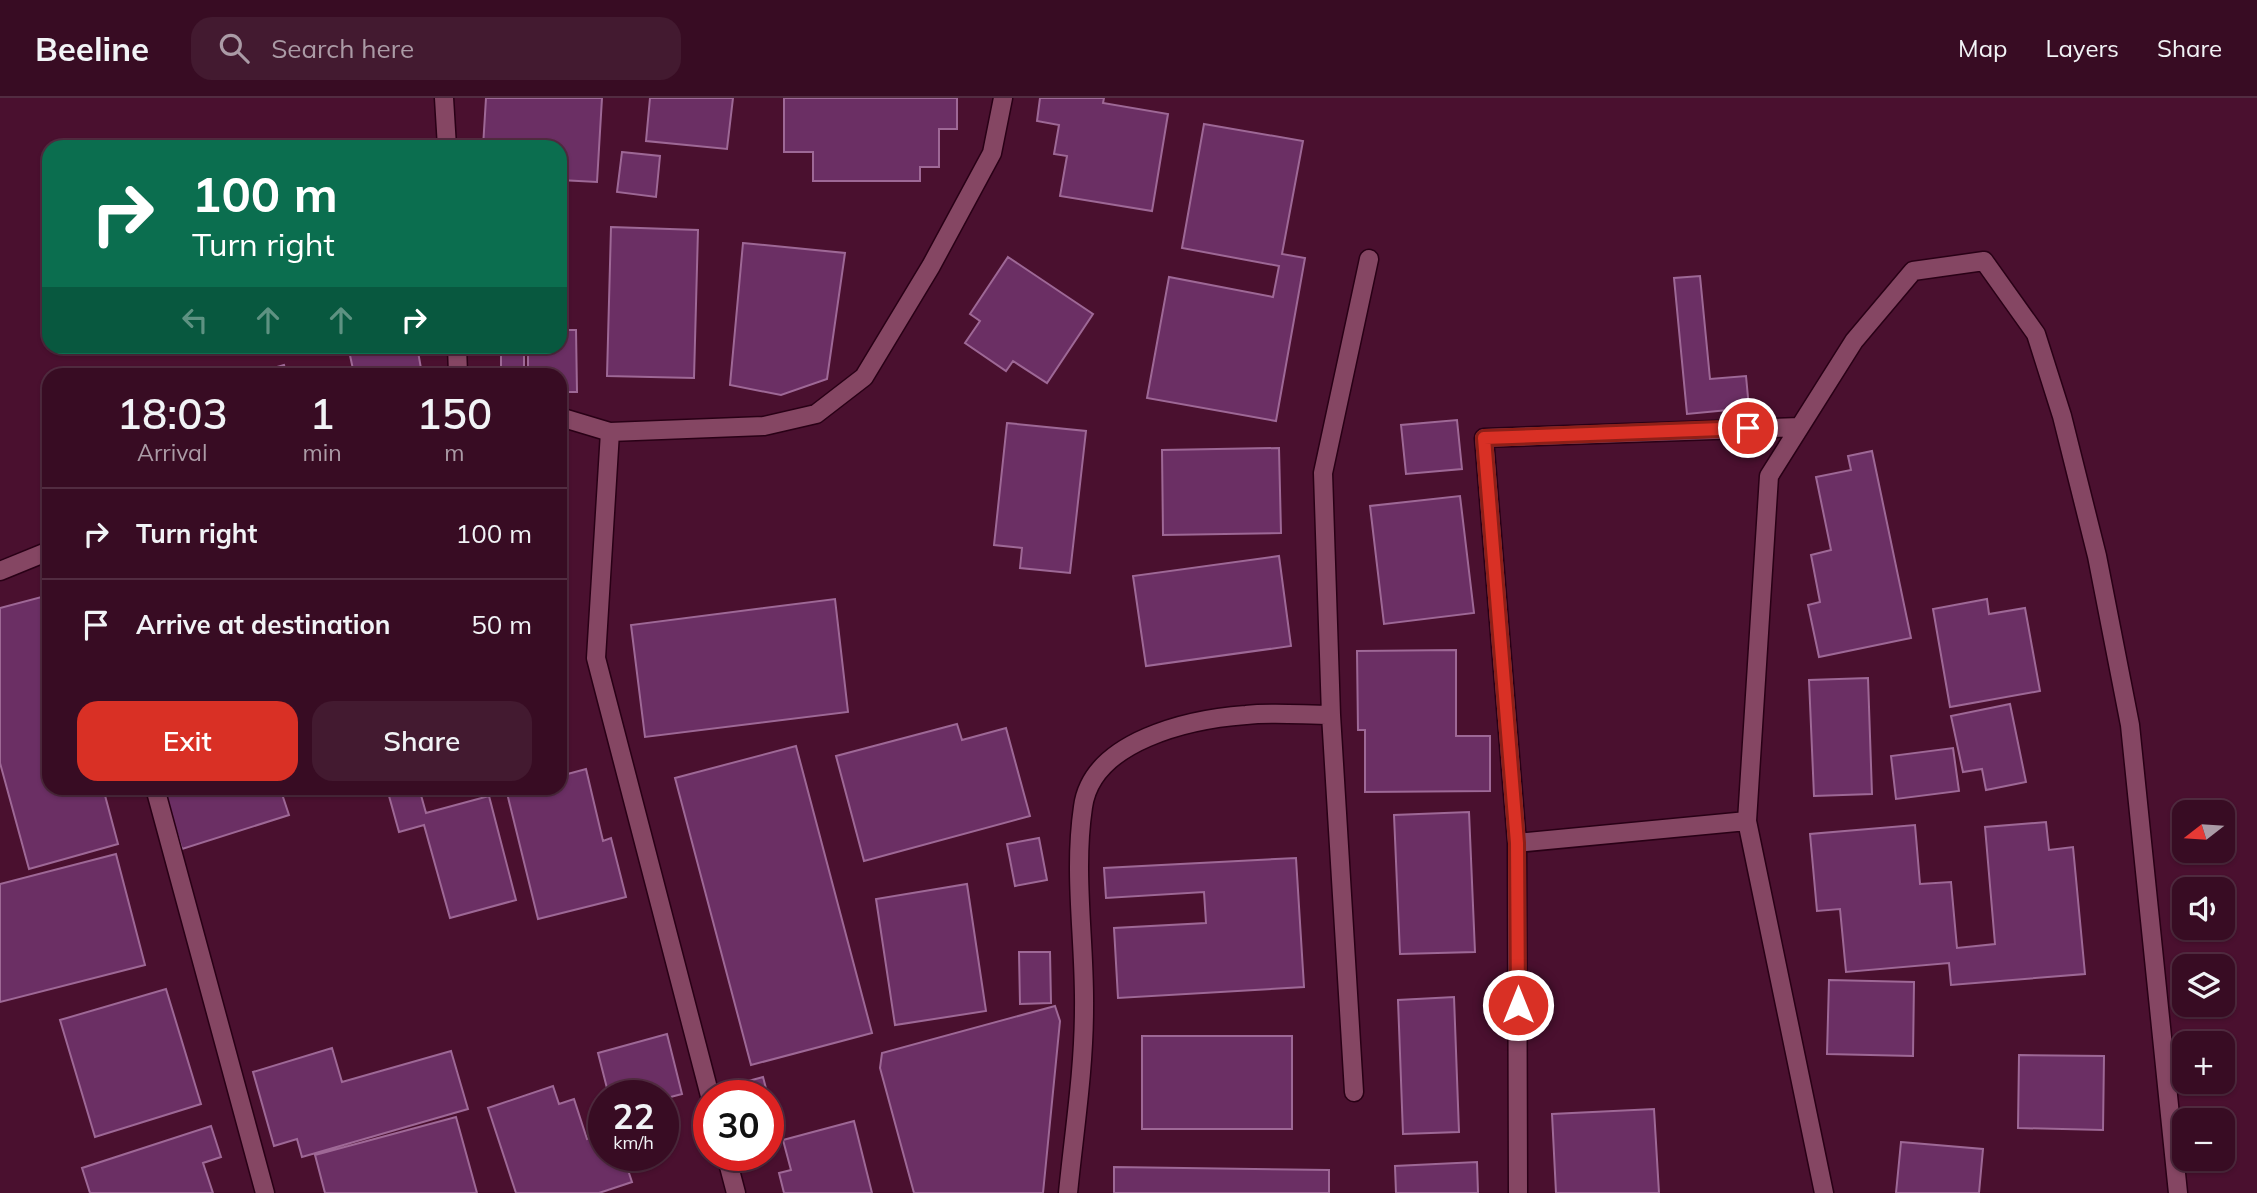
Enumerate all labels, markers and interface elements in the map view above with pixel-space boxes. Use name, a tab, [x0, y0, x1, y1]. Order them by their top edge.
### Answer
search box	[191, 17, 681, 80]
text: Beeline	[35, 28, 149, 69]
icon: search	[215, 29, 253, 67]
text: Search here	[271, 32, 414, 65]
text: Map	[1958, 33, 2007, 63]
text: Layers	[2045, 33, 2119, 63]
text: Share	[2157, 33, 2222, 63]
text: 100 m	[192, 163, 338, 224]
icon: right	[77, 168, 168, 259]
text: Turn right	[192, 224, 335, 264]
icon: left	[176, 301, 214, 339]
icon: ahead	[249, 301, 287, 339]
icon: ahead	[322, 301, 360, 339]
icon: right	[395, 301, 433, 339]
text: 18:03	[117, 387, 228, 440]
text: 1	[309, 387, 335, 440]
text: 150	[417, 387, 492, 440]
pin	[1718, 398, 1778, 458]
icon: arrive	[1729, 409, 1767, 447]
text: Arrival	[137, 438, 207, 467]
text: min	[302, 438, 342, 467]
text: m	[444, 438, 464, 467]
icon: right	[77, 515, 115, 553]
text: Turn right	[136, 517, 257, 550]
text: 100 m	[456, 517, 532, 550]
icon: arrive	[77, 606, 115, 644]
text: Arrive at destination	[136, 608, 391, 641]
text: 50 m	[471, 608, 532, 641]
button: Exit	[77, 701, 298, 781]
button: Share	[312, 701, 532, 781]
north arrow	[2172, 800, 2235, 863]
map controls	[2172, 800, 2235, 1171]
button: sound	[2172, 877, 2235, 940]
button: layers	[2172, 954, 2235, 1017]
position arrow	[1481, 968, 1555, 1042]
button: +	[2172, 1031, 2235, 1094]
speed limit sign: 30	[693, 1080, 784, 1171]
text: 22	[612, 1094, 655, 1138]
button: −	[2172, 1108, 2235, 1171]
text: km/h	[613, 1131, 654, 1154]

